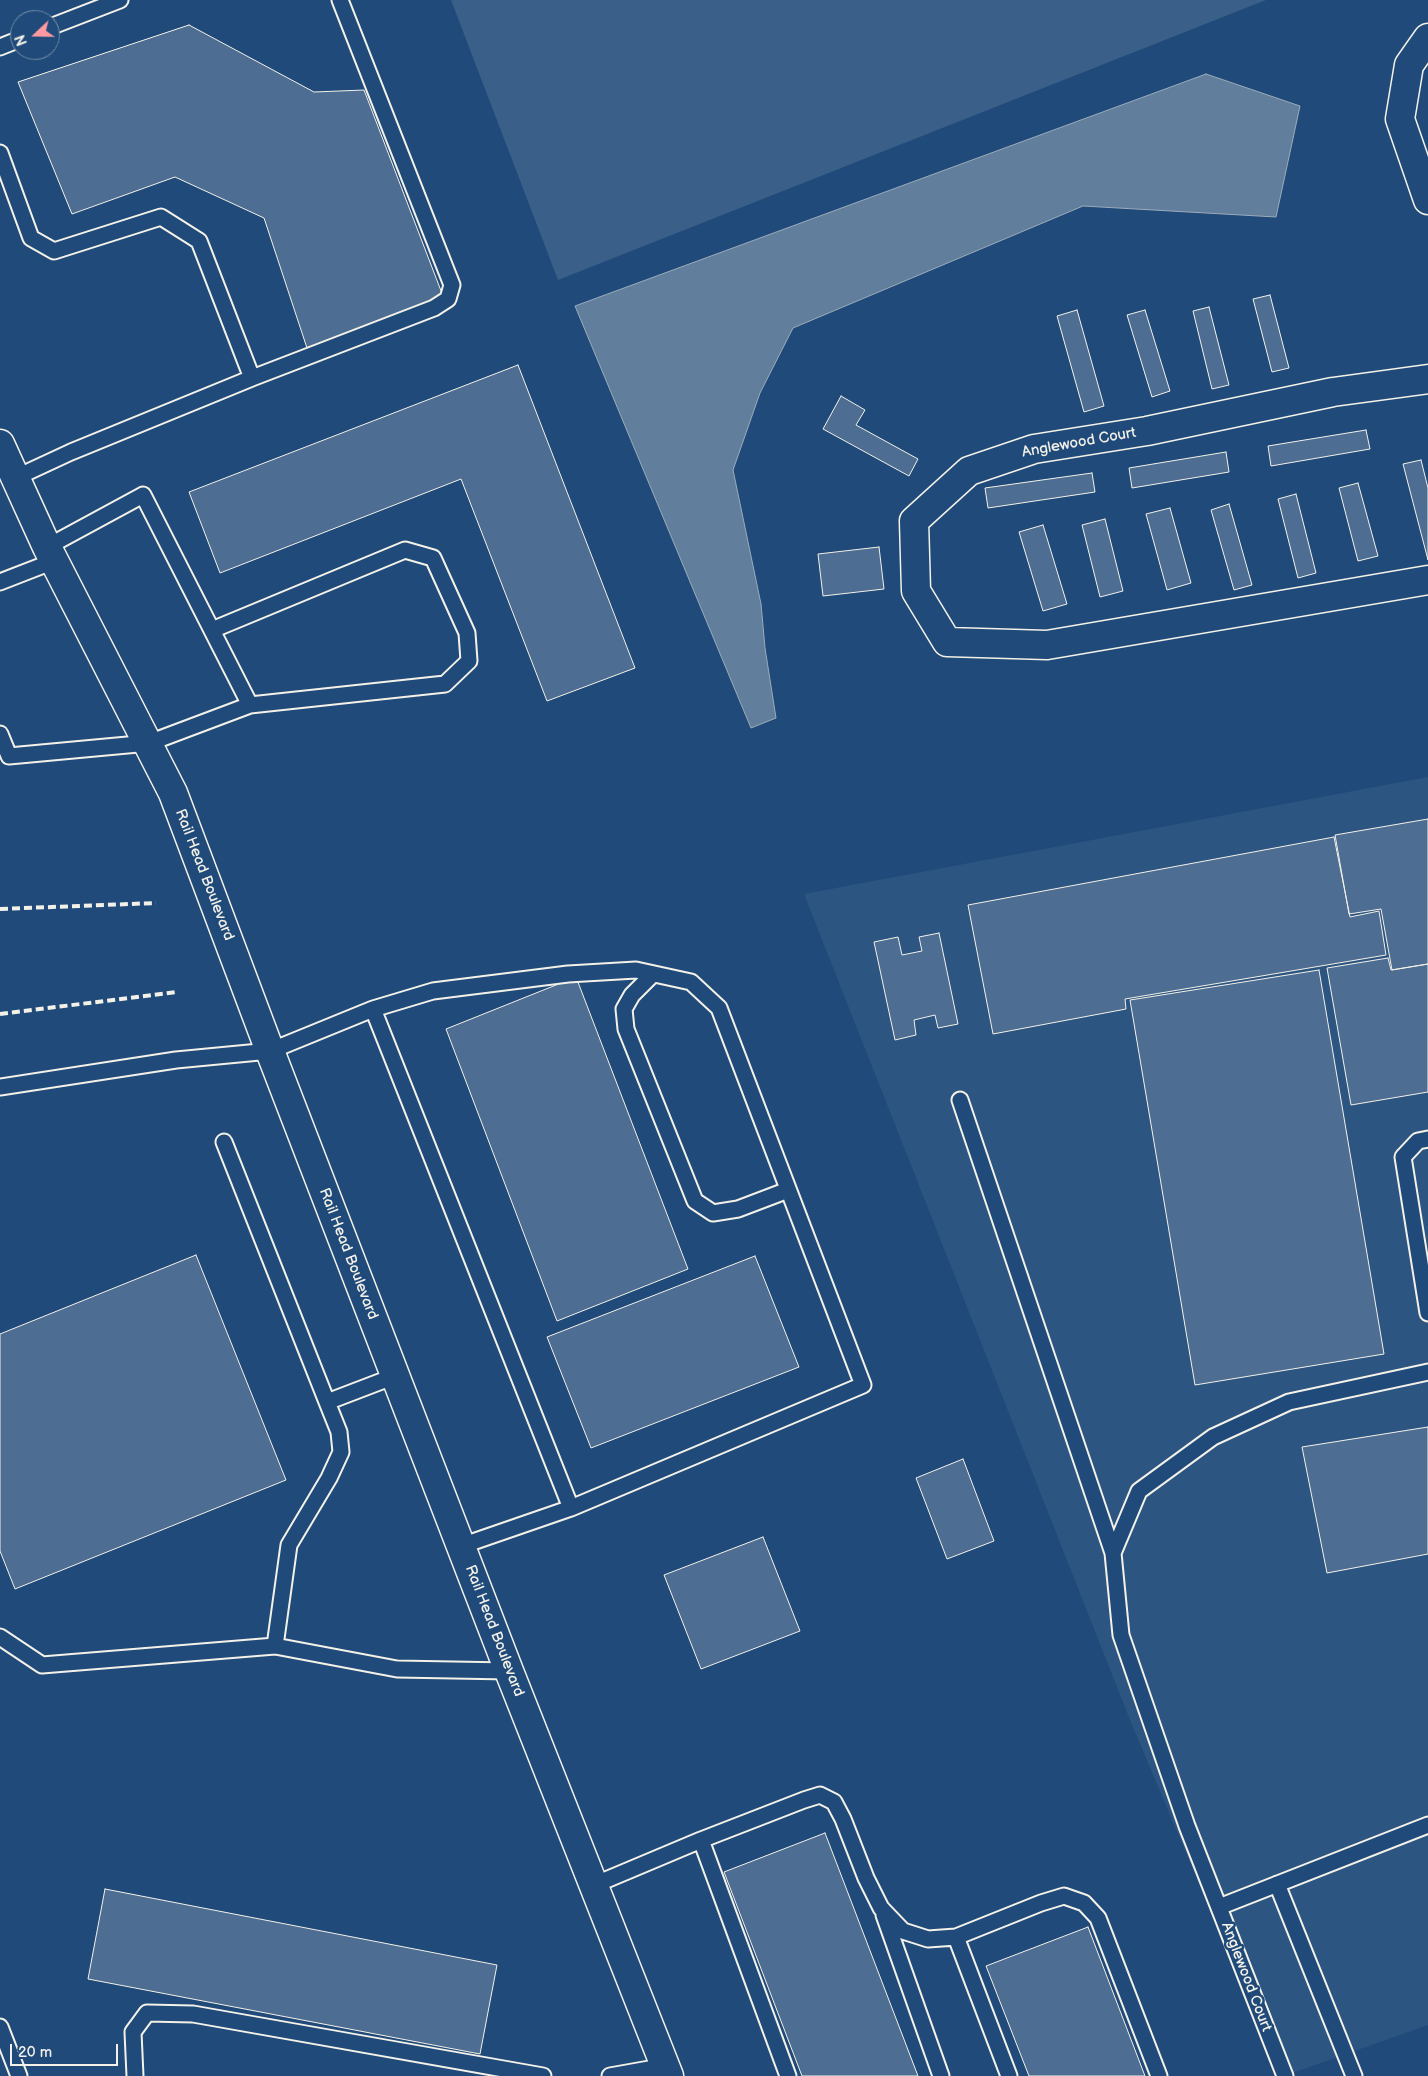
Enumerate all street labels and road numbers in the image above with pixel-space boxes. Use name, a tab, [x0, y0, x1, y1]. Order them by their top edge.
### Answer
street label: Anglewood Court	[1020, 424, 1138, 462]
street label: Rail Head Boulevard	[171, 807, 237, 943]
street label: Rail Head Boulevard	[315, 1186, 381, 1322]
street label: Rail Head Boulevard	[461, 1563, 527, 1699]
street label: Anglewood Court	[1217, 1920, 1275, 2034]

